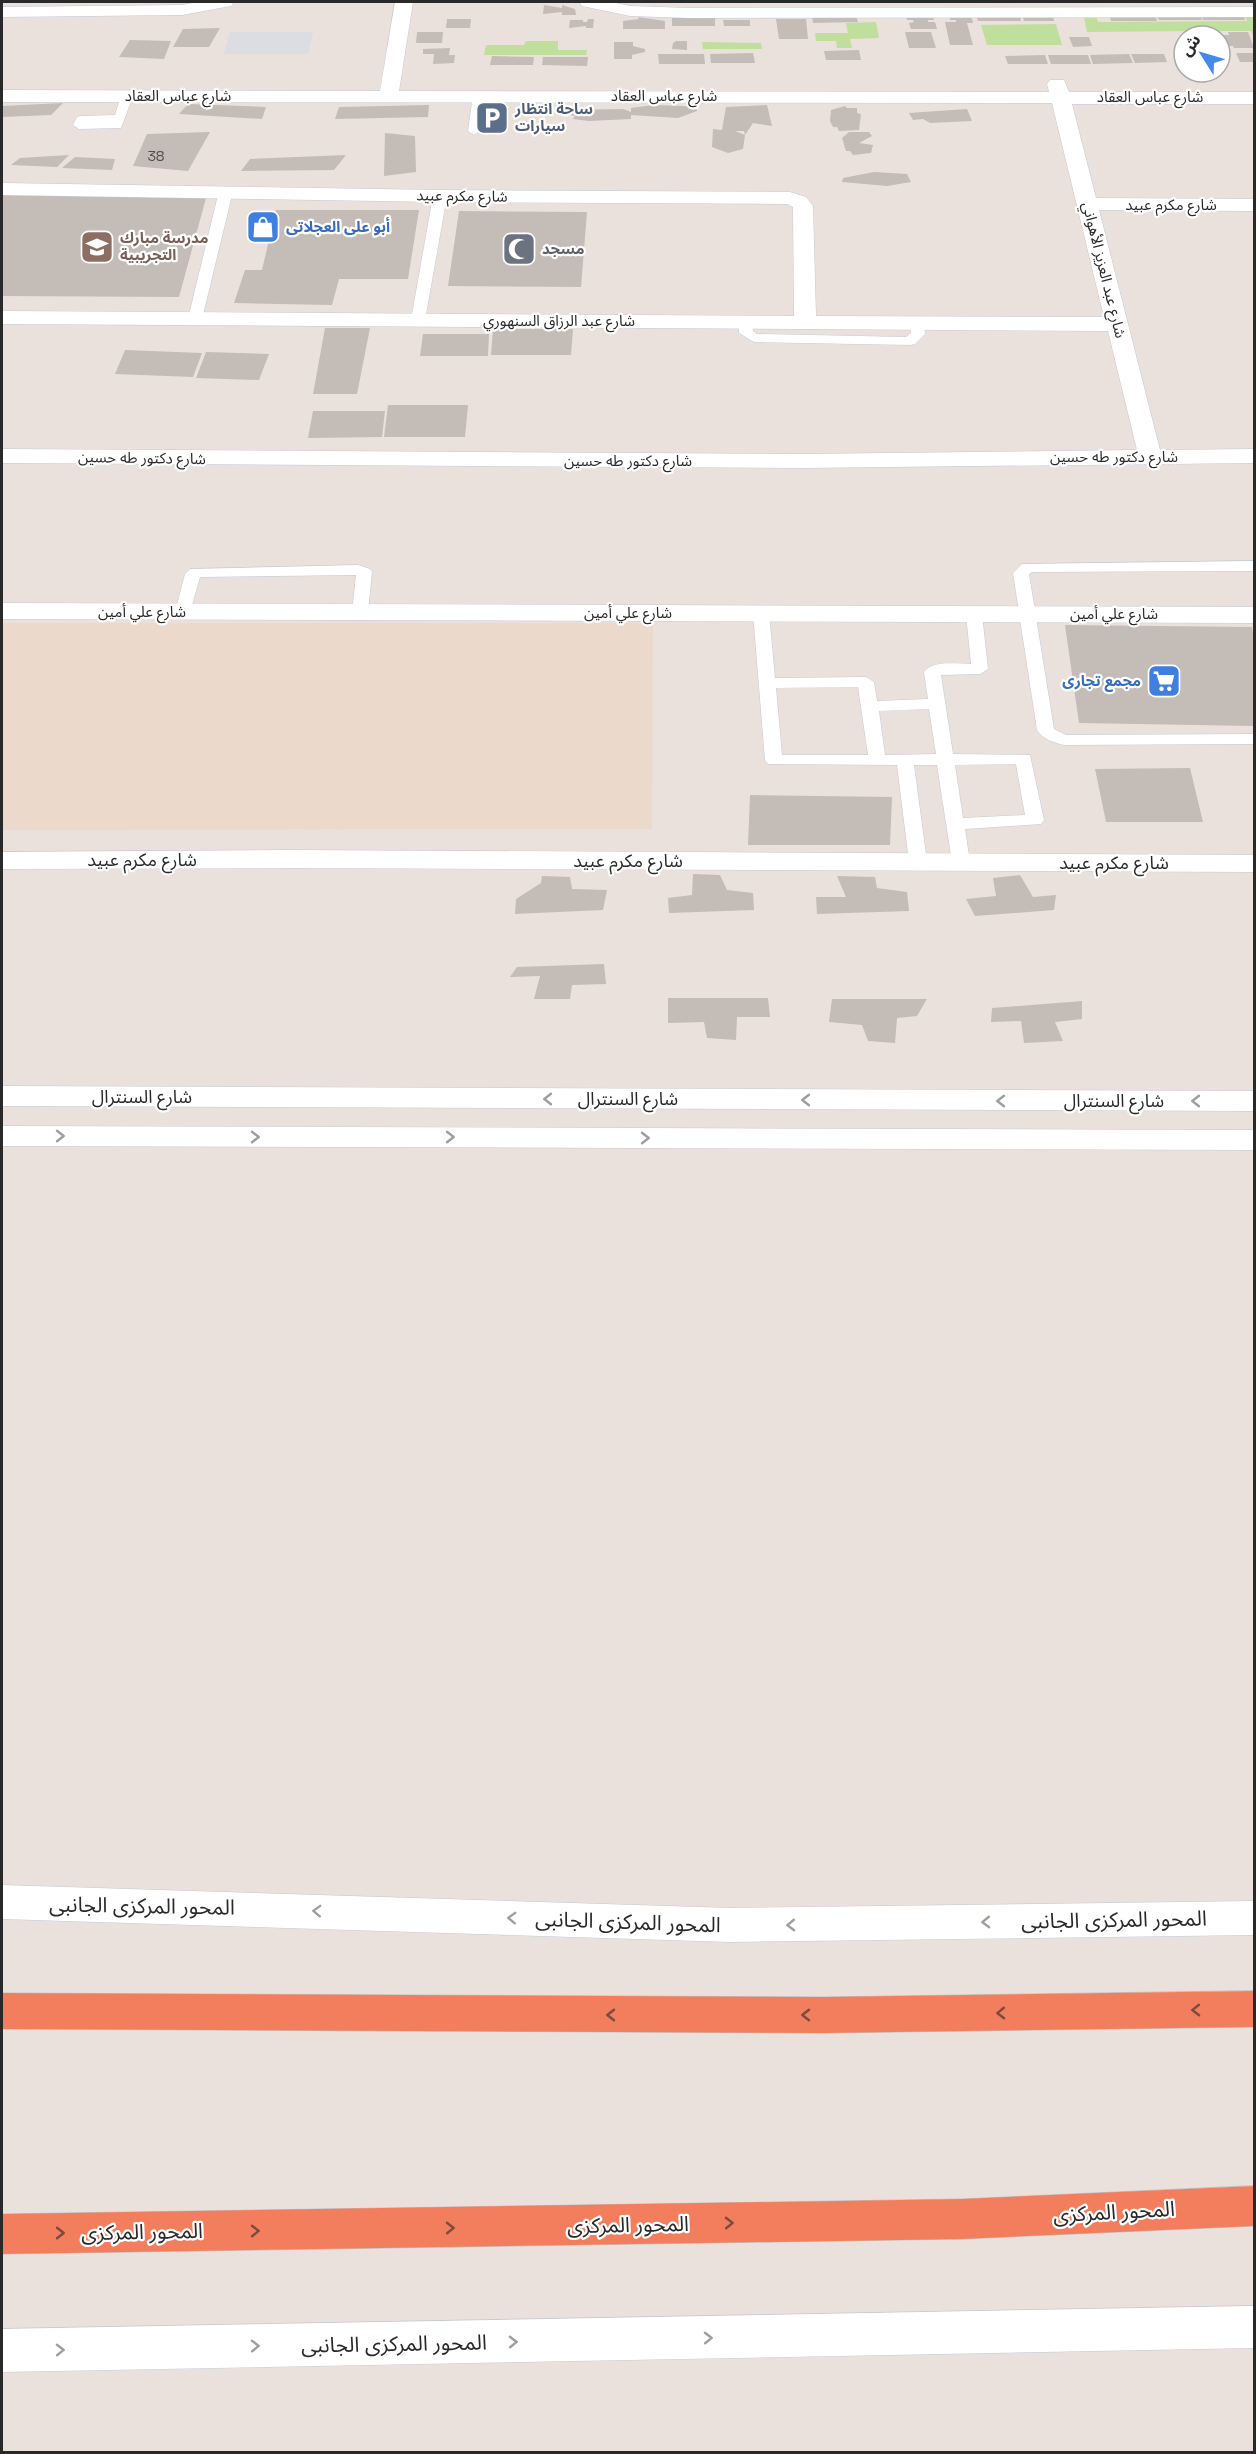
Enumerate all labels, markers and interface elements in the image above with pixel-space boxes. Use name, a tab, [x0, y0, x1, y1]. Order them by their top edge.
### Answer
north arrow	[1172, 24, 1232, 84]
text: ش	[1175, 30, 1205, 60]
street label: شارع عباس العقاد	[125, 86, 231, 108]
street label: شارع عباس العقاد	[611, 86, 717, 108]
street label: شارع عباس العقاد	[1097, 87, 1203, 109]
place label: ساحة انتظار سيارات	[514, 99, 593, 135]
parking icon: ساحة انتظار سيارات	[474, 100, 510, 136]
house number: 38	[147, 147, 165, 165]
street label: شارع مكرم عبيد	[416, 185, 508, 209]
street label: شارع مكرم عبيد	[1125, 195, 1217, 217]
street label: شارع عبد العزيز الأهواني	[1076, 200, 1131, 341]
shop icon: أبو على العجلاتى	[245, 209, 281, 245]
place label: أبو على العجلاتى	[286, 217, 390, 236]
place label: مدرسة مبارك التجريبية	[120, 228, 208, 264]
school or university icon: مدرسة مبارك التجريبية	[79, 229, 115, 265]
mosque icon: مسجد	[501, 231, 537, 267]
place label: مسجد	[542, 239, 584, 258]
street label: شارع عبد الرزاق السنهوري	[483, 311, 635, 333]
street label: شارع دكتور طه حسين	[78, 447, 206, 471]
street label: شارع دكتور طه حسين	[1050, 447, 1178, 469]
street label: شارع دكتور طه حسين	[564, 451, 692, 473]
street label: شارع علي أمين	[98, 602, 186, 624]
street label: شارع علي أمين	[584, 603, 672, 625]
street label: شارع علي أمين	[1070, 604, 1158, 626]
supermarket icon: مجمع تجارى	[1146, 663, 1182, 699]
place label: مجمع تجارى	[1062, 671, 1141, 692]
street label: شارع مكرم عبيد	[87, 848, 197, 874]
street label: شارع مكرم عبيد	[573, 849, 683, 875]
street label: شارع مكرم عبيد	[1059, 851, 1169, 877]
street label: شارع السنترال	[92, 1085, 192, 1111]
street label: شارع السنترال	[578, 1087, 678, 1113]
street label: شارع السنترال	[1064, 1089, 1164, 1115]
one-way arrow	[544, 1093, 553, 1105]
one-way arrow	[802, 1094, 811, 1106]
one-way arrow	[997, 1095, 1006, 1107]
one-way arrow	[1192, 1095, 1201, 1107]
one-way arrow	[55, 1130, 64, 1142]
one-way arrow	[250, 1131, 259, 1143]
one-way arrow	[445, 1131, 454, 1143]
one-way arrow	[640, 1132, 649, 1144]
street label: المحور المركزى الجانبى	[49, 1890, 235, 1921]
one-way arrow	[313, 1904, 322, 1917]
street label: المحور المركزى الجانبى	[1021, 1904, 1207, 1935]
street label: المحور المركزى الجانبى	[535, 1905, 721, 1938]
one-way arrow	[508, 1911, 517, 1924]
one-way arrow	[982, 1916, 991, 1928]
one-way arrow	[787, 1918, 796, 1931]
one-way arrow	[1192, 2004, 1201, 2016]
one-way arrow	[997, 2007, 1006, 2019]
one-way arrow	[607, 2009, 616, 2021]
one-way arrow	[802, 2009, 811, 2021]
street label: المحور المركزى	[1052, 2195, 1176, 2228]
street label: المحور المركزى	[567, 2210, 689, 2239]
street label: المحور المركزى	[81, 2217, 203, 2246]
one-way arrow	[724, 2217, 733, 2230]
one-way arrow	[445, 2222, 454, 2234]
one-way arrow	[250, 2225, 259, 2237]
one-way arrow	[55, 2227, 64, 2239]
street label: المحور المركزى الجانبى	[301, 2328, 487, 2359]
one-way arrow	[703, 2332, 712, 2344]
one-way arrow	[508, 2335, 517, 2348]
one-way arrow	[250, 2340, 259, 2353]
one-way arrow	[55, 2344, 64, 2356]

